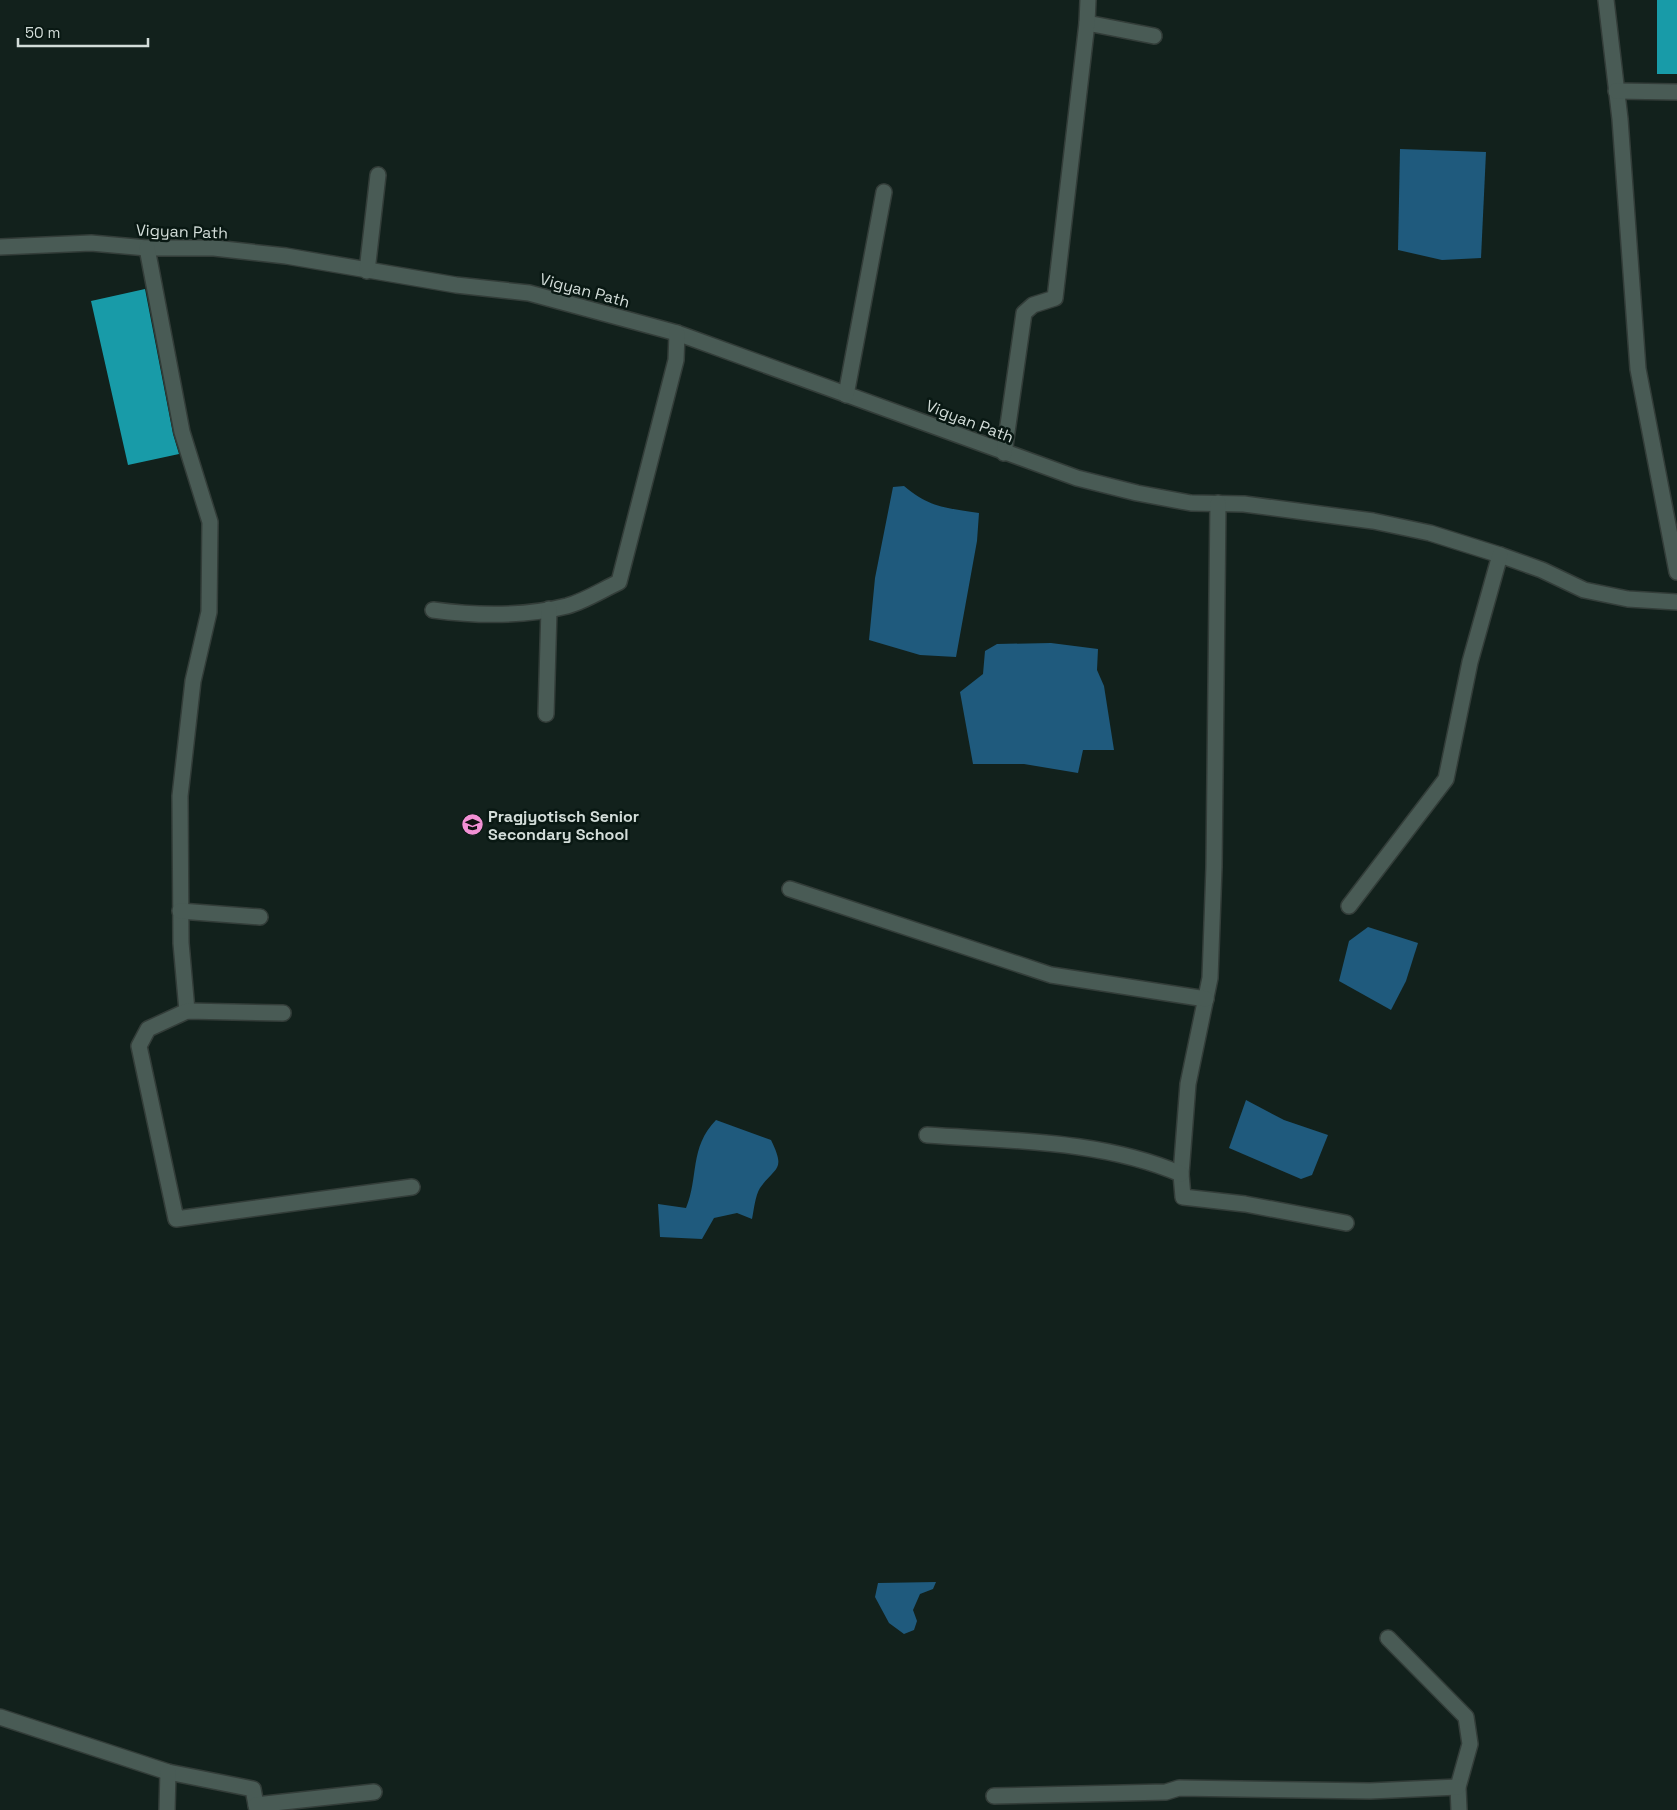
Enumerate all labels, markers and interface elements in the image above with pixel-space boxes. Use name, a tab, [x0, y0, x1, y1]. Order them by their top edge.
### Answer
scale bar	[18, 15, 148, 47]
text: 50 m	[25, 23, 60, 42]
street label: Vigyan Path	[135, 219, 228, 244]
street label: Vigyan Path	[538, 268, 632, 313]
street label: Vigyan Path	[923, 395, 1017, 448]
place label: Pragjyotisch Senior Secondary School	[488, 806, 639, 845]
school or university icon: Pragjyotisch Senior Secondary School	[460, 813, 484, 837]

